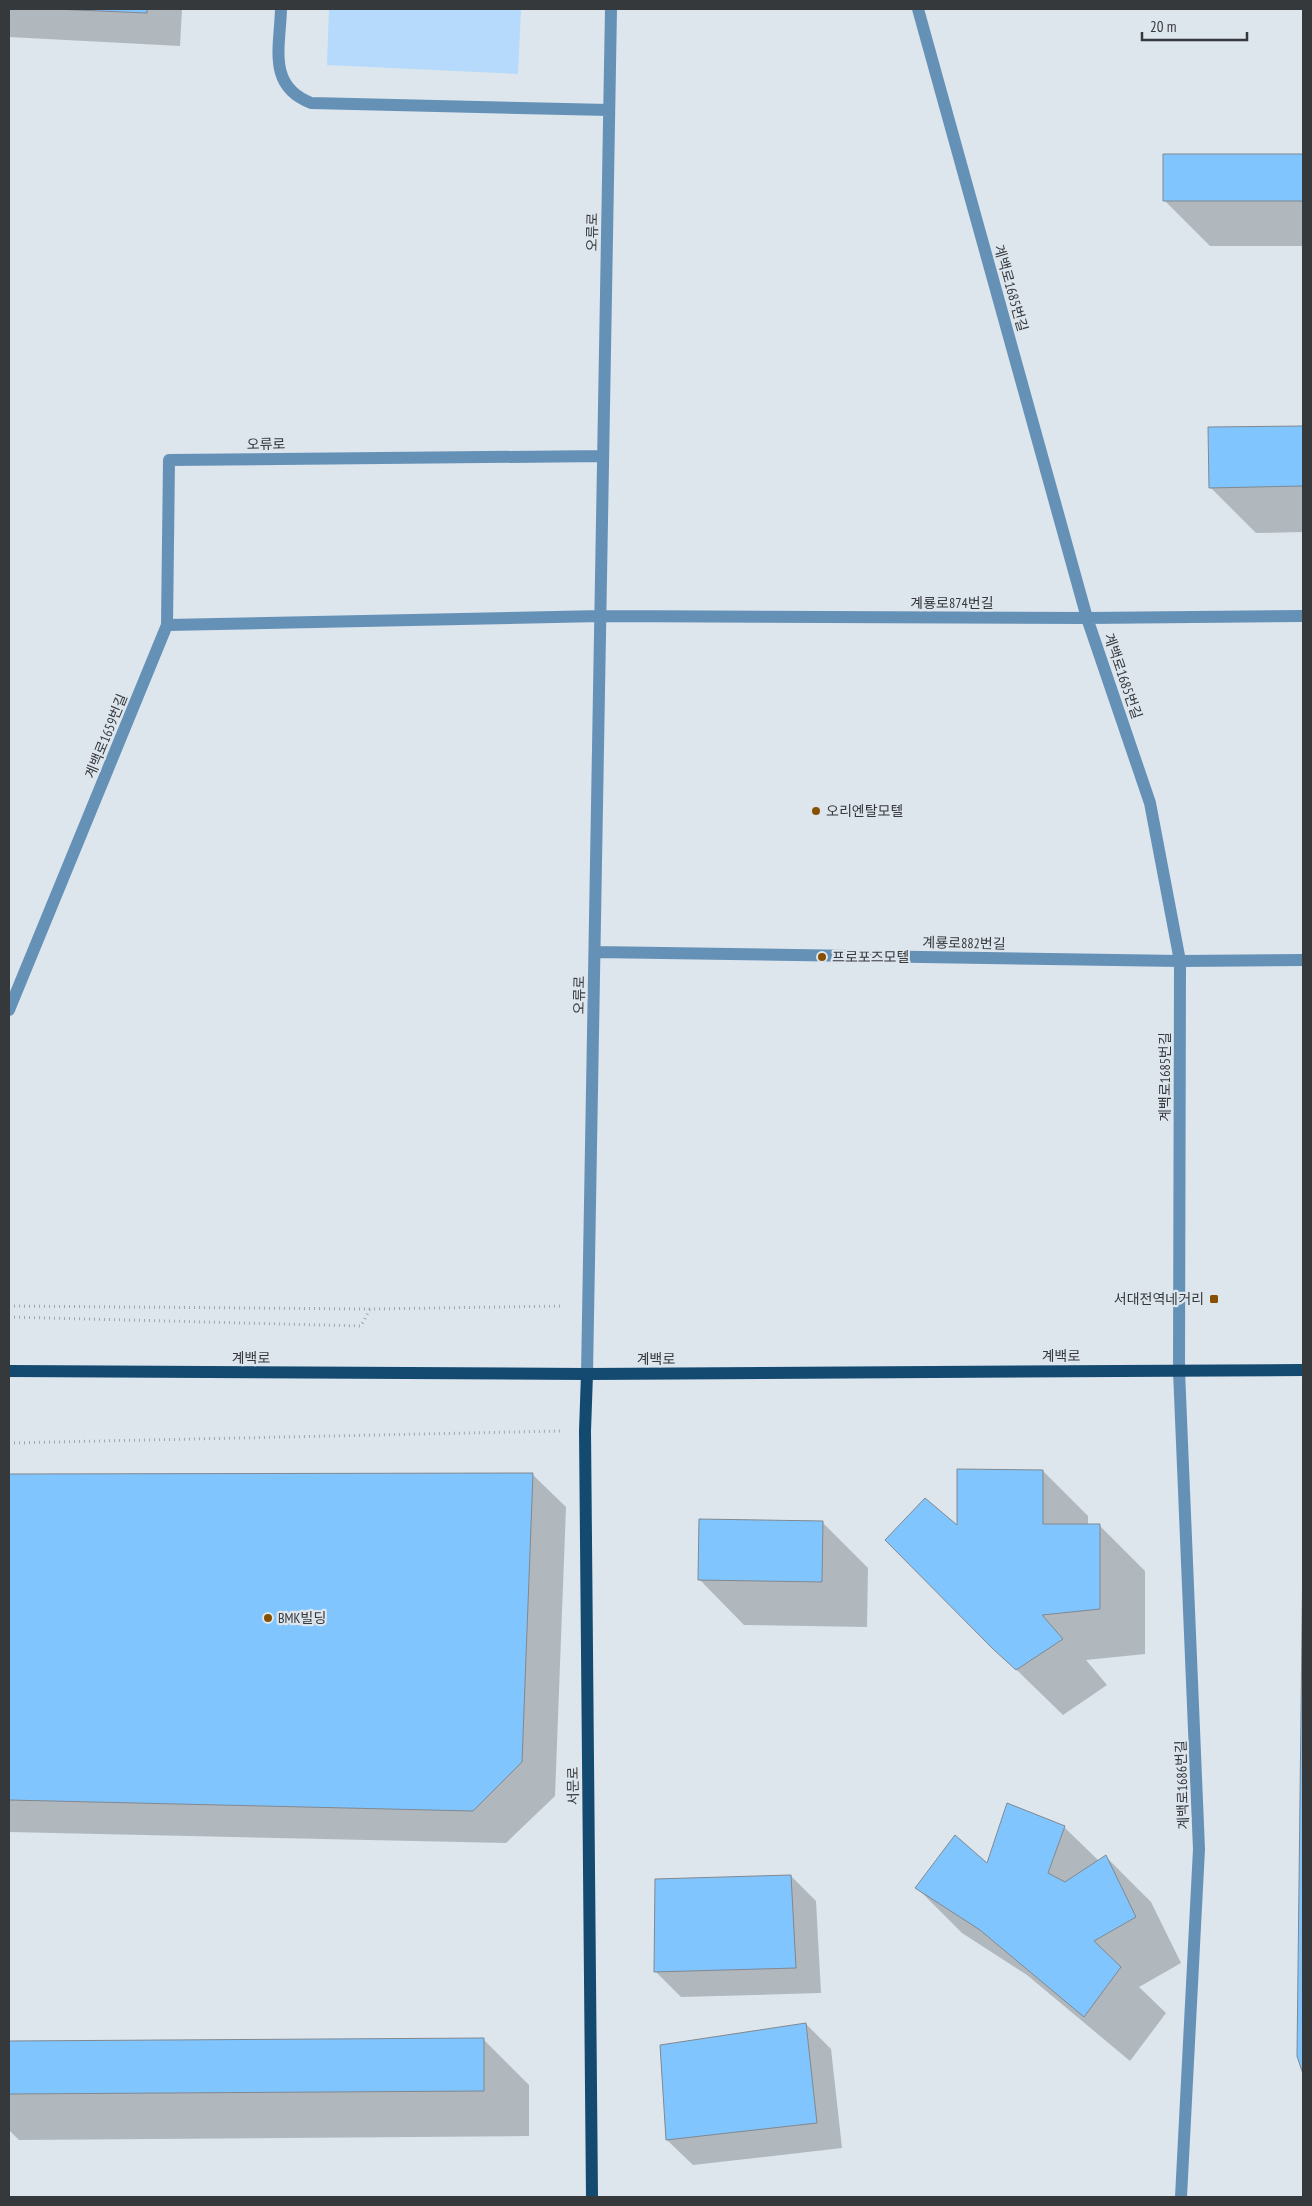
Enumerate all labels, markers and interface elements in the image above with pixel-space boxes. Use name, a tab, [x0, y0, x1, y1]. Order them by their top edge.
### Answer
scale bar	[1142, 10, 1247, 42]
text: 20 m	[1150, 17, 1176, 36]
street label: 오류로	[583, 212, 601, 251]
street label: 계백로1685번길	[990, 242, 1032, 334]
street label: 오류로	[247, 435, 286, 453]
street label: 계룡로874번길	[910, 594, 994, 612]
street label: 계백로1685번길	[1100, 631, 1146, 721]
street label: 계백로1659번길	[81, 691, 131, 781]
place label: 오리엔탈모텔	[826, 802, 903, 820]
marker: 오리엔탈모텔	[810, 805, 822, 817]
street label: 계룡로882번길	[922, 933, 1006, 953]
place label: 프로포즈모텔	[832, 948, 909, 966]
marker: 프로포즈모텔	[816, 951, 828, 963]
street label: 오류로	[570, 975, 588, 1014]
street label: 계백로1685번길	[1156, 1032, 1174, 1122]
place label: 서대전역네거리	[1114, 1290, 1204, 1308]
marker: 서대전역네거리	[1208, 1293, 1220, 1305]
street label: 계백로	[1042, 1347, 1080, 1365]
street label: 계백로	[232, 1349, 270, 1367]
street label: 계백로	[637, 1350, 675, 1368]
place label: BMK빌딩	[278, 1609, 326, 1627]
marker: BMK빌딩	[262, 1612, 274, 1624]
street label: 계백로1686번길	[1171, 1740, 1193, 1830]
street label: 서문로	[564, 1766, 582, 1805]

